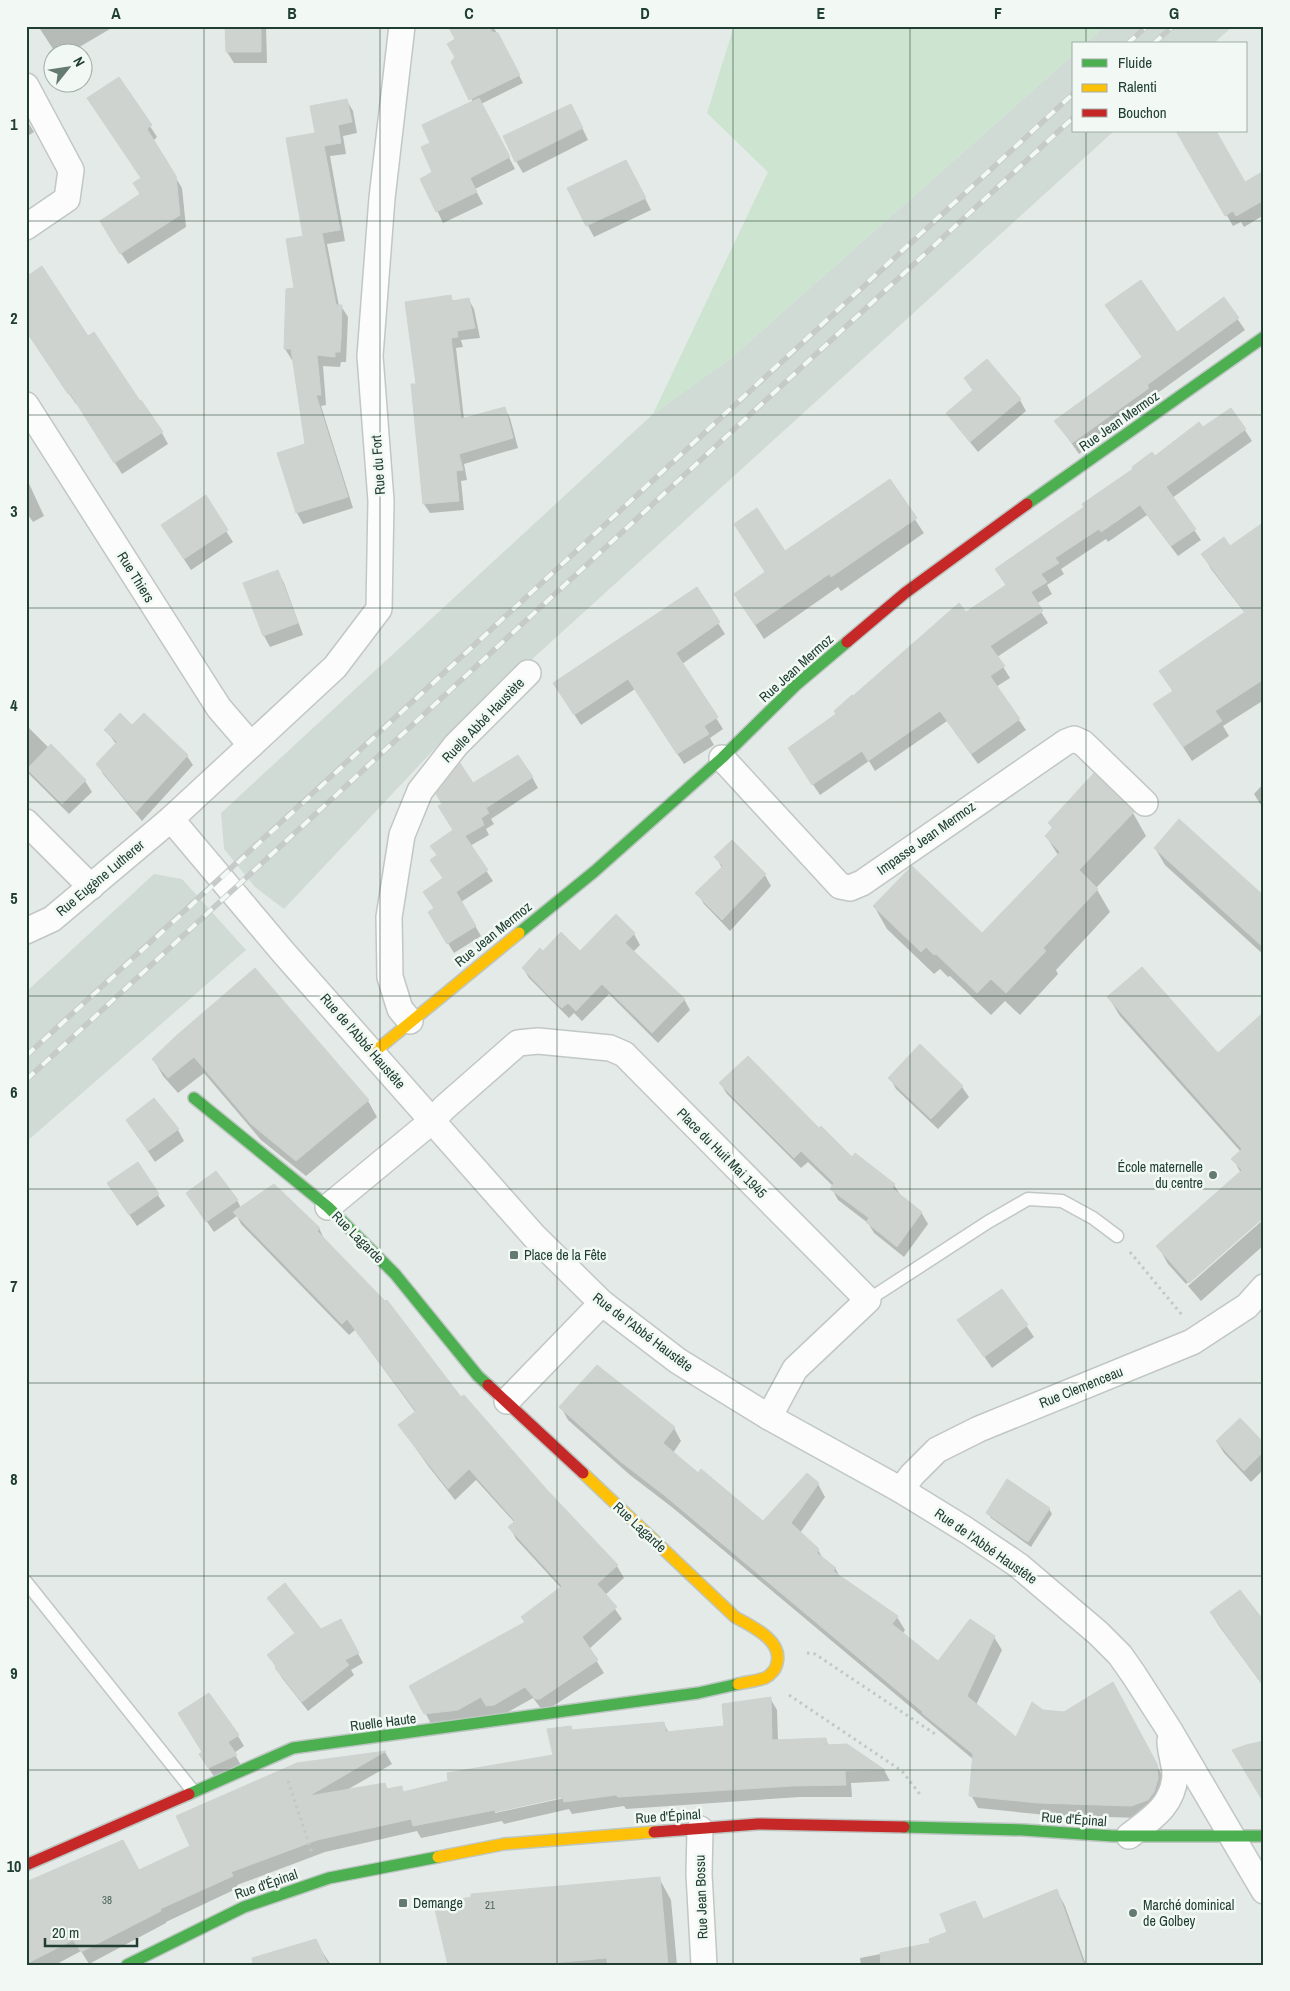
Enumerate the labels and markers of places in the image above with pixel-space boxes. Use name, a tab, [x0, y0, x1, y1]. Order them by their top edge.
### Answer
place label: École maternelle du centre	[1118, 1158, 1203, 1192]
marker: École maternelle du centre	[1207, 1169, 1219, 1181]
place label: Place de la Fête	[524, 1246, 606, 1264]
marker: Place de la Fête	[508, 1249, 520, 1261]
place label: Demange	[413, 1894, 463, 1912]
place label: Marché dominical de Golbey	[1143, 1896, 1234, 1930]
marker: Demange	[397, 1897, 409, 1909]
marker: Marché dominical de Golbey	[1127, 1907, 1139, 1919]

